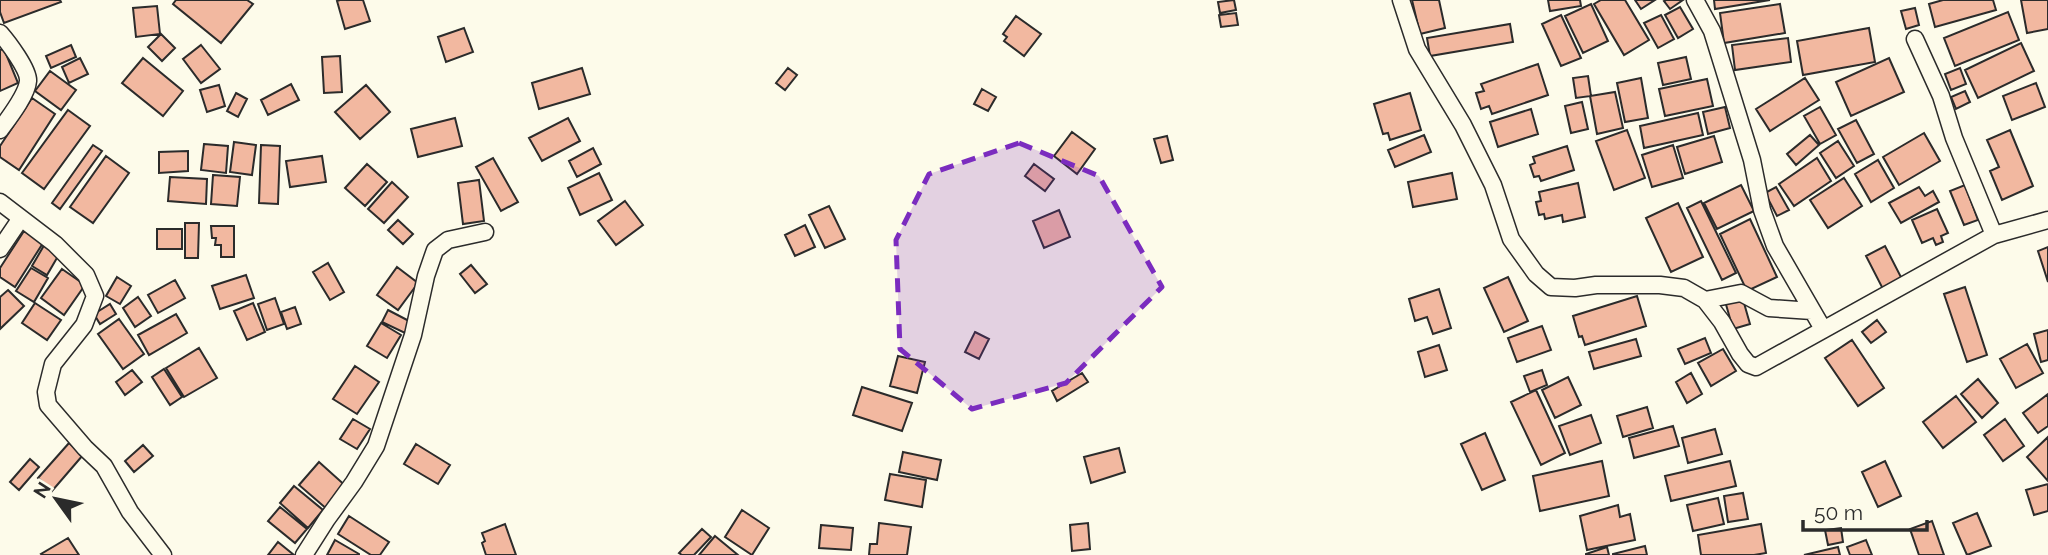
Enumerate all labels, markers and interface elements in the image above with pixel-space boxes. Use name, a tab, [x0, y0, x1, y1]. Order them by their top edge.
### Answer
north arrow	[21, 464, 91, 534]
text: N	[29, 478, 55, 502]
scale bar	[1803, 489, 1927, 532]
text: 50 m	[1814, 500, 1863, 525]

